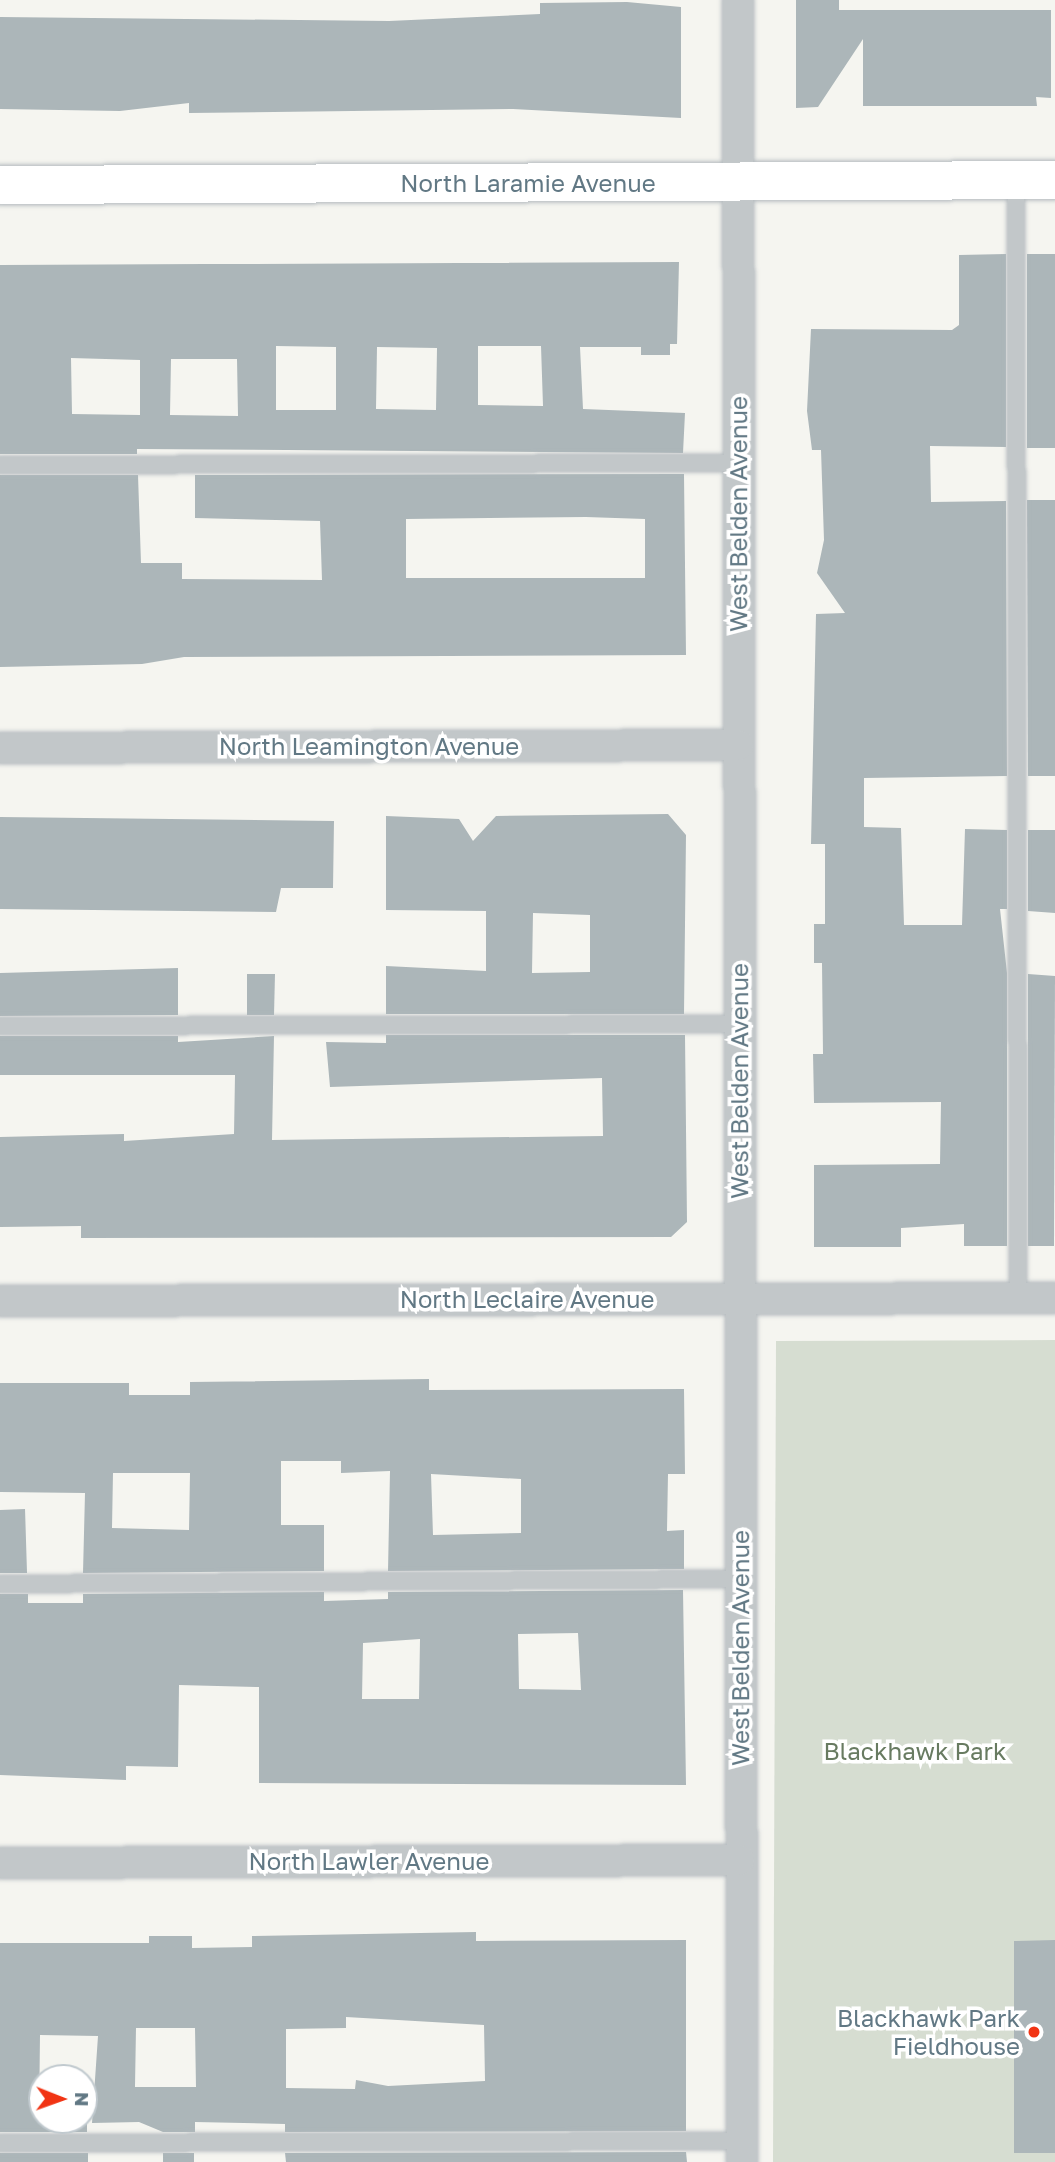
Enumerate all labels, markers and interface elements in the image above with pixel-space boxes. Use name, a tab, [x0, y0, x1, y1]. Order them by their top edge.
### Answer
street label: North Laramie Avenue	[400, 169, 656, 197]
street label: West Belden Avenue	[724, 396, 752, 632]
street label: North Leamington Avenue	[219, 732, 519, 760]
street label: West Belden Avenue	[725, 963, 753, 1199]
street label: North Leclaire Avenue	[400, 1285, 654, 1313]
street label: West Belden Avenue	[726, 1530, 754, 1766]
park label: Blackhawk Park	[824, 1737, 1006, 1765]
street label: North Lawler Avenue	[249, 1847, 489, 1875]
place label: Blackhawk Park Fieldhouse	[837, 2004, 1020, 2060]
marker: Blackhawk Park Fieldhouse	[1026, 2024, 1042, 2040]
north arrow	[28, 2064, 98, 2134]
text: N	[71, 2092, 94, 2107]

